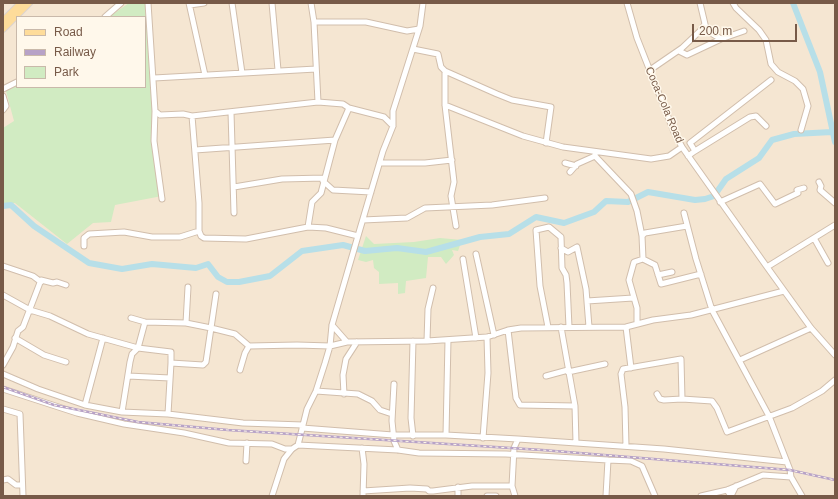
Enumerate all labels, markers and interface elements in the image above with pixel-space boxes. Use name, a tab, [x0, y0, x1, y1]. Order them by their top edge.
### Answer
legend	[16, 16, 146, 88]
scale bar	[694, 16, 799, 42]
text: 200 m	[699, 24, 732, 38]
text: Road	[54, 25, 83, 39]
text: Railway	[54, 45, 96, 59]
text: Park	[54, 65, 79, 79]
street label: Coca-Cola Road	[642, 65, 686, 145]

